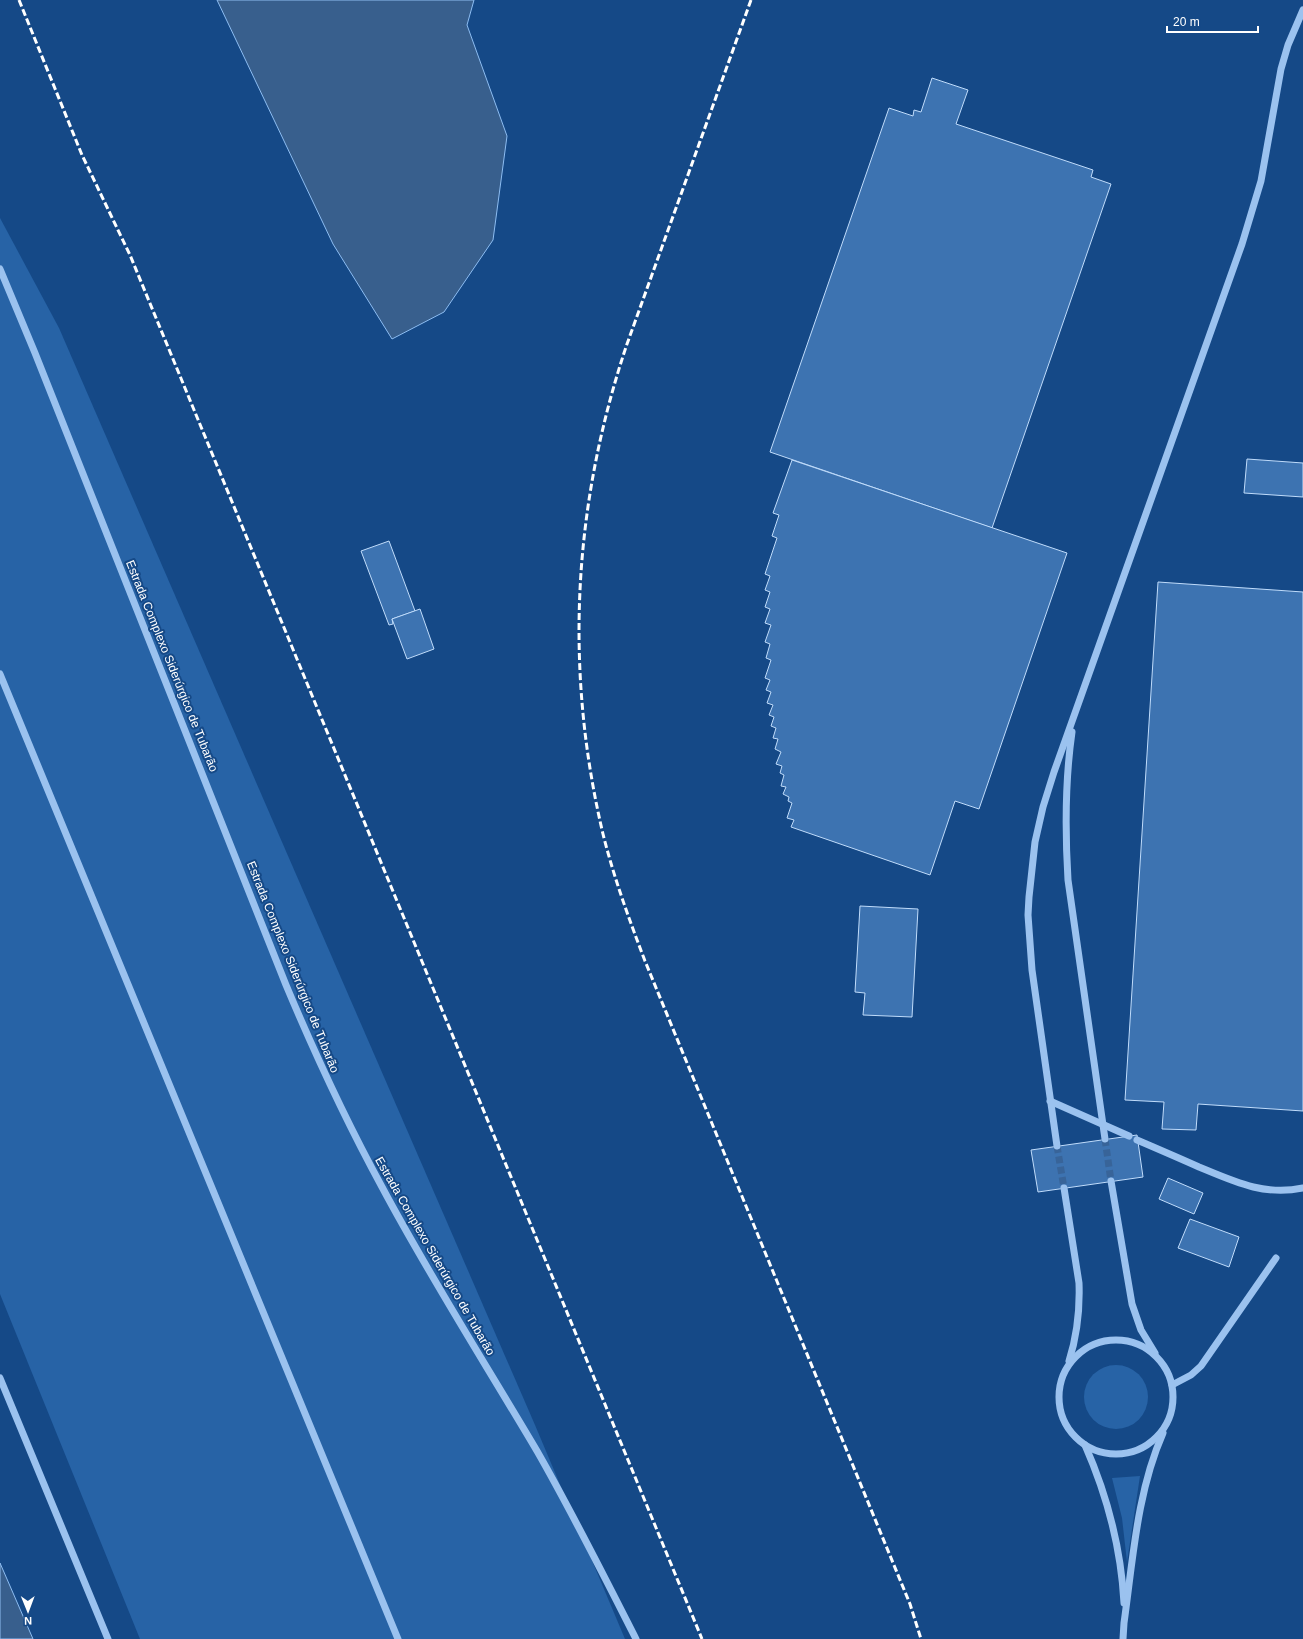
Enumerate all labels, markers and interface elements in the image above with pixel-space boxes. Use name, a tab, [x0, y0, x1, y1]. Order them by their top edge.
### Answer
scale bar	[1167, 8, 1258, 34]
text: 20 m	[1173, 15, 1200, 29]
street label: Estrada Complexo Siderúrgico de Tubarão	[123, 558, 221, 774]
street label: Estrada Complexo Siderúrgico de Tubarão	[244, 859, 342, 1075]
street label: Estrada Complexo Siderúrgico de Tubarão	[372, 1154, 498, 1358]
north arrow	[8, 1591, 48, 1631]
text: N	[24, 1615, 32, 1627]

